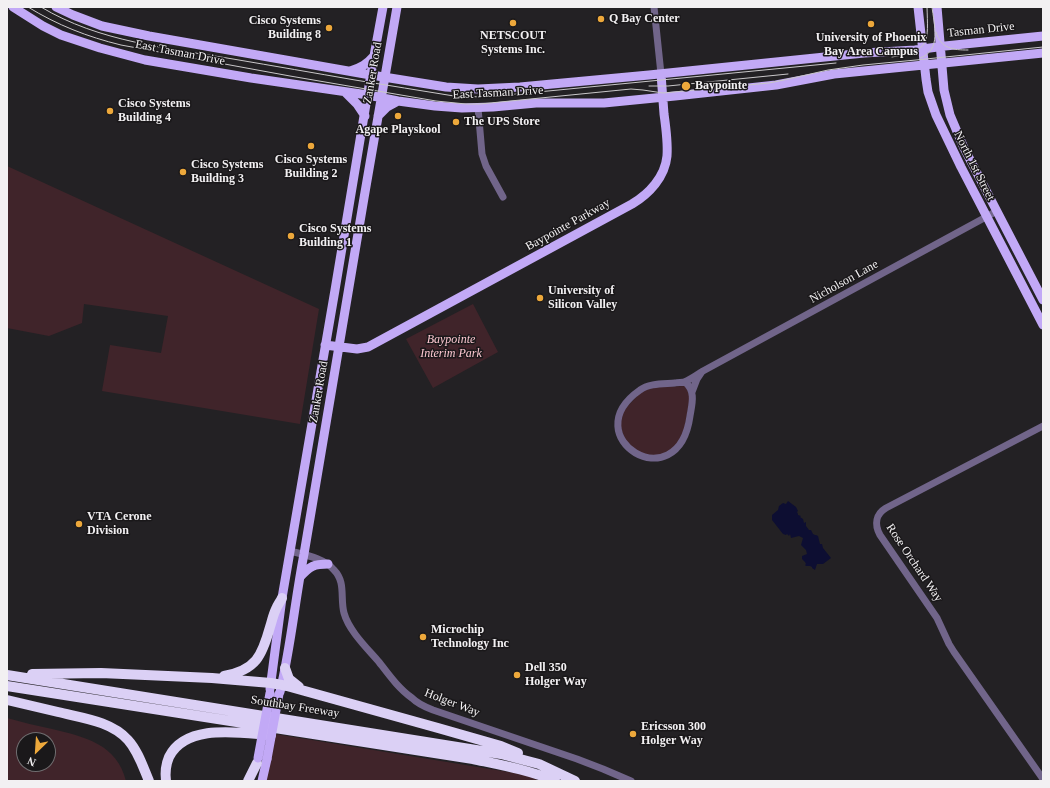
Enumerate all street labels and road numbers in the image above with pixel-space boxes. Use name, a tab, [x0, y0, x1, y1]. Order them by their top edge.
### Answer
street label: Tasman Drive	[947, 19, 1015, 41]
street label: East Tasman Drive	[134, 37, 226, 69]
street label: Zanker Road	[360, 41, 386, 105]
street label: East Tasman Drive	[452, 83, 544, 103]
street label: North 1st Street	[950, 129, 998, 203]
street label: Baypointe Parkway	[523, 196, 613, 254]
street label: Nicholson Lane	[807, 257, 881, 307]
street label: Zanker Road	[306, 360, 332, 424]
street label: Rose Orchard Way	[883, 521, 945, 605]
street label: Holger Way	[422, 686, 482, 720]
street label: Southbay Freeway	[250, 693, 340, 721]

